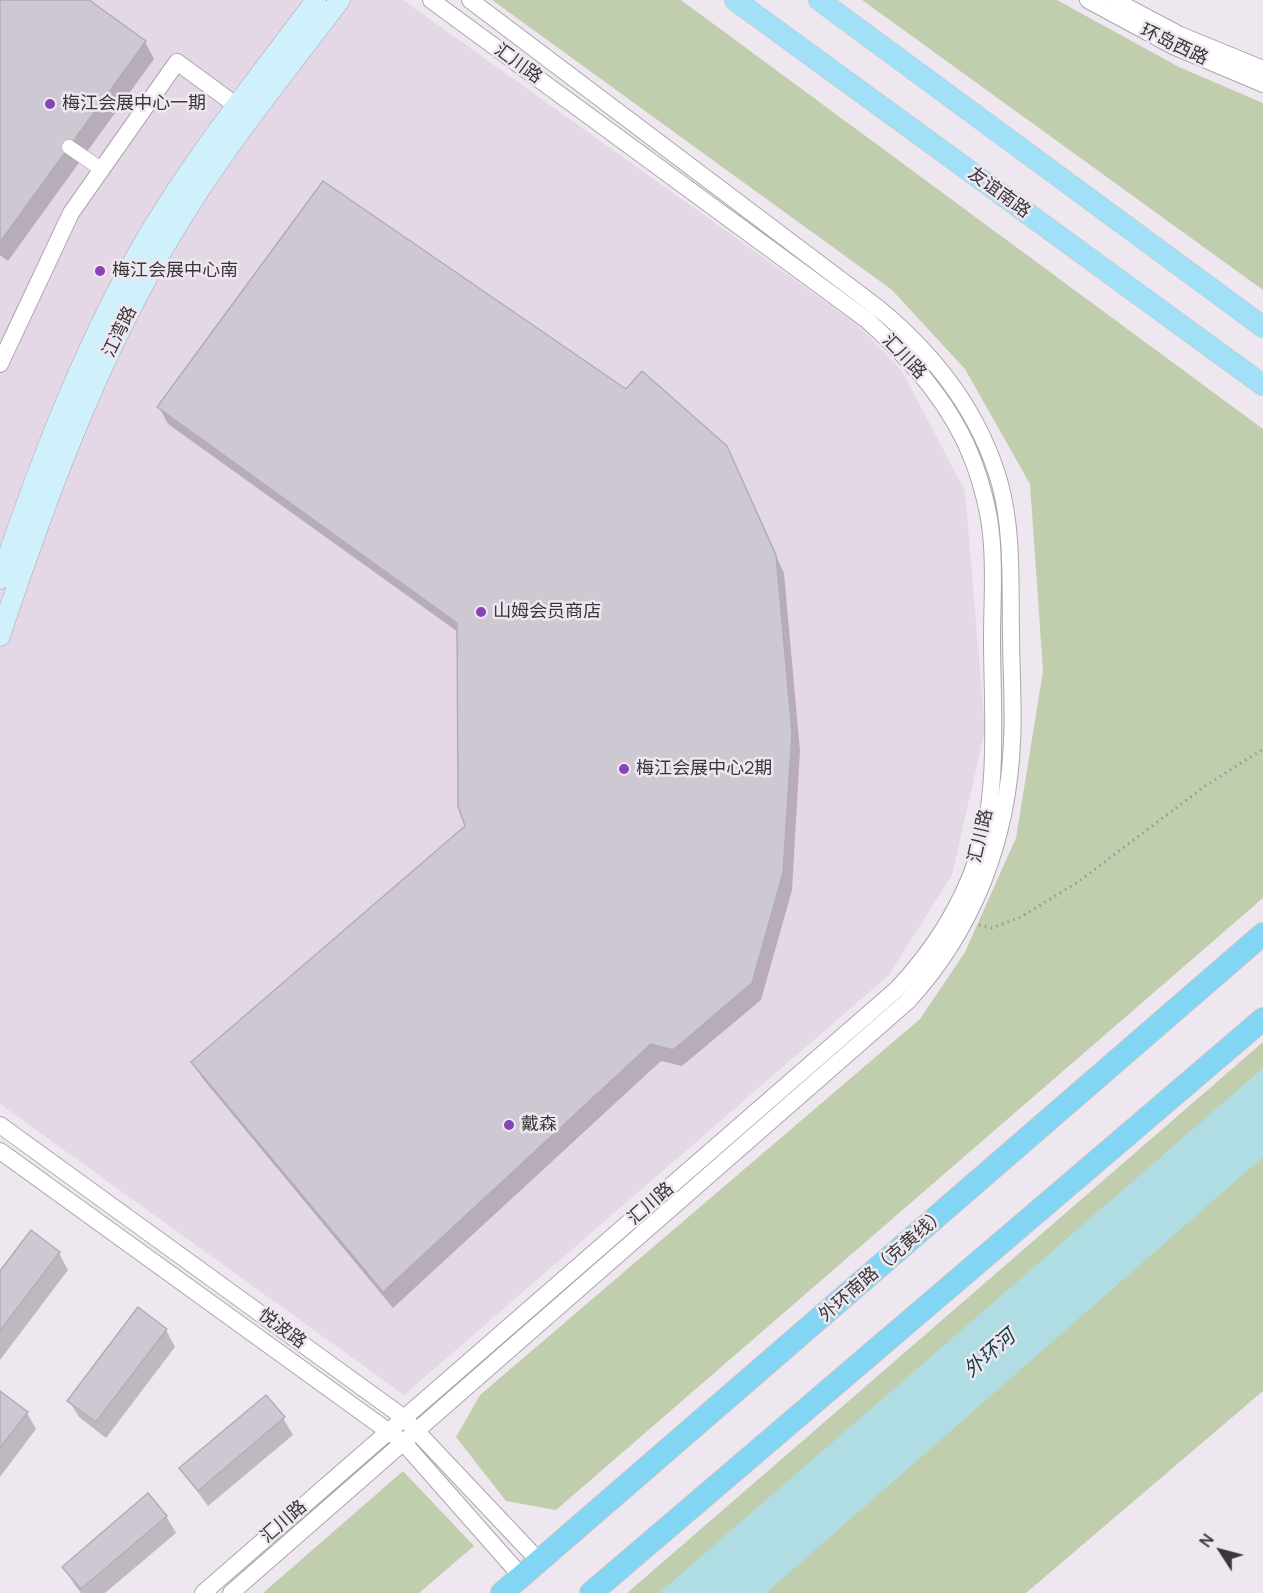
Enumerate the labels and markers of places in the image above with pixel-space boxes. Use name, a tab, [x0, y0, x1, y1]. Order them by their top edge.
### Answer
place label: 梅江会展中心一期	[62, 93, 206, 115]
marker: 梅江会展中心一期	[43, 97, 57, 111]
place label: 梅江会展中心南	[112, 260, 238, 282]
marker: 梅江会展中心南	[93, 264, 107, 278]
place label: 山姆会员商店	[493, 601, 601, 623]
marker: 山姆会员商店	[474, 605, 488, 619]
place label: 梅江会展中心2期	[636, 758, 772, 780]
marker: 梅江会展中心2期	[617, 762, 631, 776]
place label: 戴森	[521, 1114, 557, 1136]
marker: 戴森	[502, 1118, 516, 1132]

